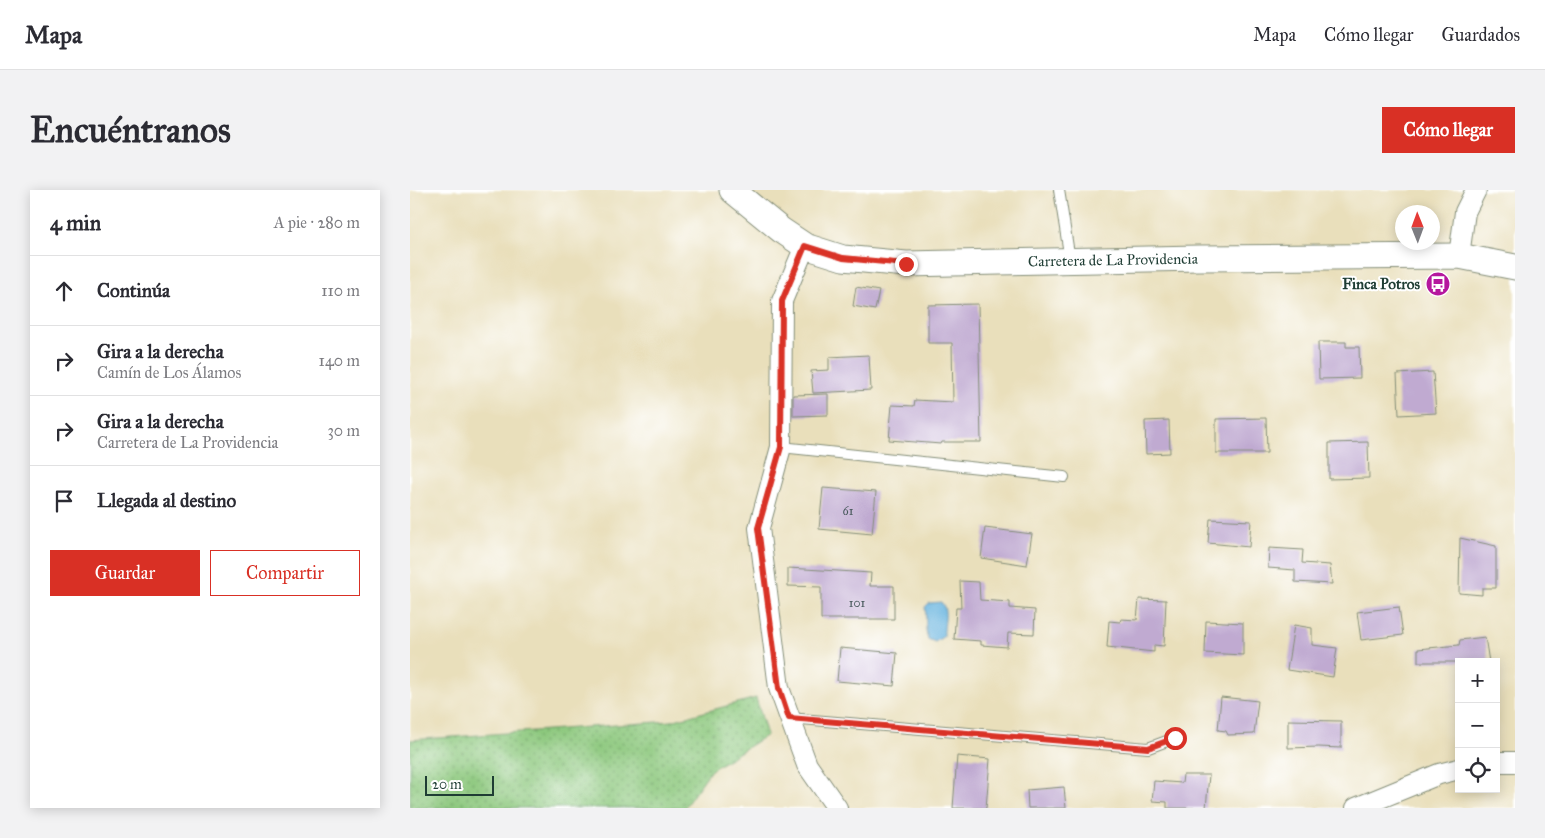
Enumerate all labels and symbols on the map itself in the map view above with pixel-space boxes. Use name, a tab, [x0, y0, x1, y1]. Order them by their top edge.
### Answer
north arrow	[1395, 205, 1440, 250]
street label: Carretera de La Providencia	[1028, 250, 1199, 270]
route end	[895, 253, 918, 276]
bus stop icon: Finca Potros	[1425, 271, 1451, 297]
place label: Finca Potros	[1342, 275, 1421, 293]
house number: 61	[843, 504, 854, 518]
house number: 101	[849, 596, 865, 610]
route start	[1164, 727, 1187, 750]
scale bar	[425, 773, 494, 796]

